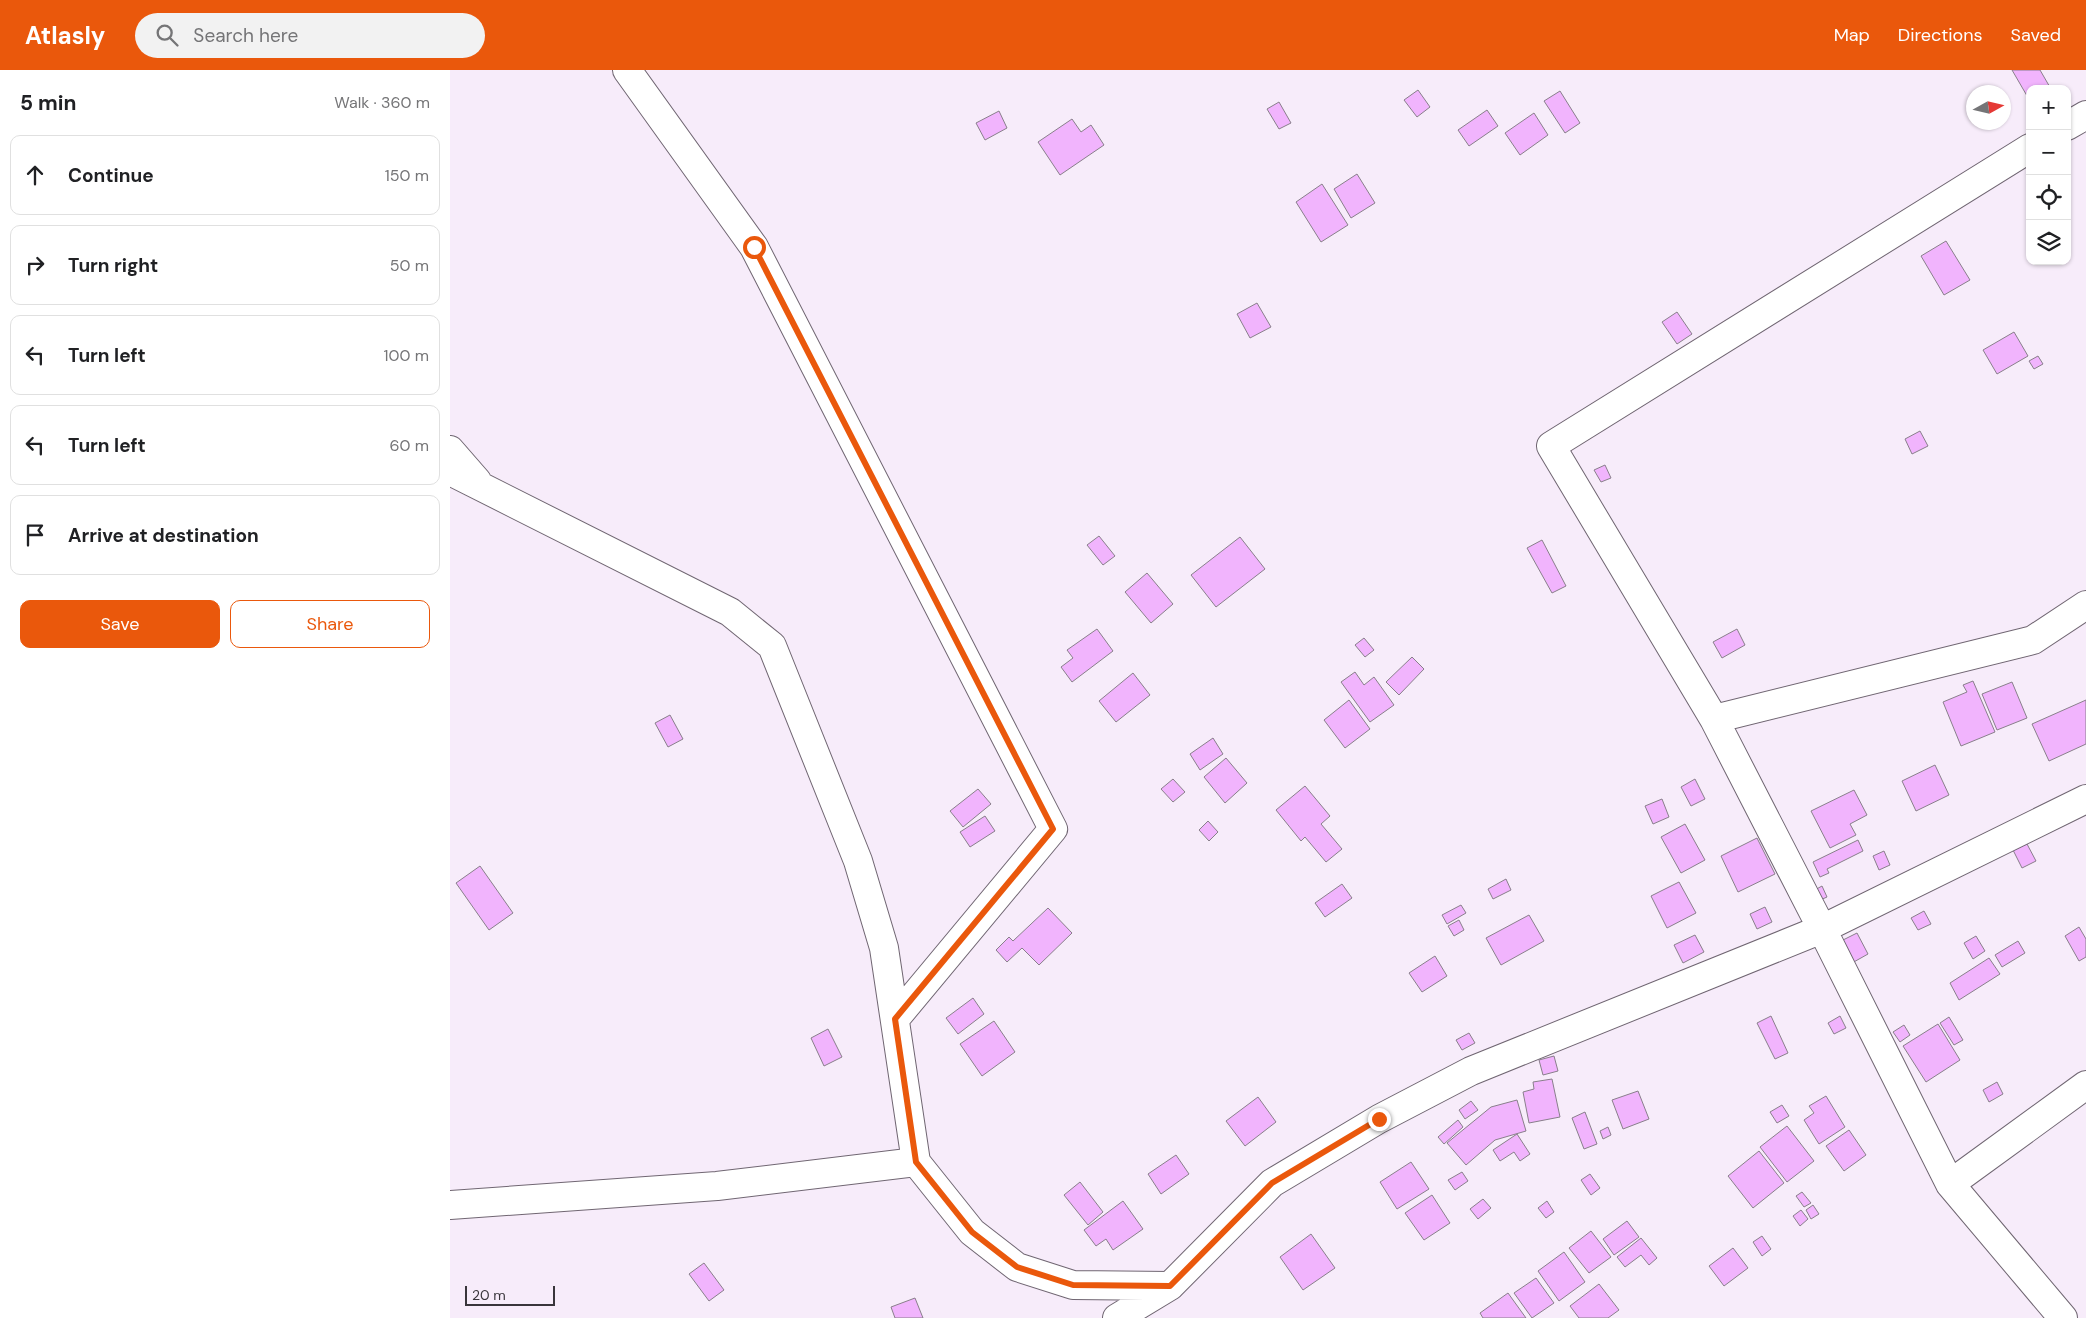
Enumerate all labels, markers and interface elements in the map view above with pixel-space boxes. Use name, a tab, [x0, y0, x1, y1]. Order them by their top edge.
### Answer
search box	[135, 13, 485, 58]
text: Atlasly	[25, 20, 105, 51]
icon: search	[153, 21, 181, 49]
text: Search here	[193, 23, 298, 48]
text: Map	[1834, 23, 1870, 47]
text: Directions	[1898, 23, 1983, 47]
text: Saved	[2011, 23, 2061, 47]
north arrow	[1966, 85, 2011, 130]
map controls	[2026, 85, 2071, 265]
button: +	[2026, 85, 2071, 130]
text: 5 min	[20, 89, 76, 117]
text: Walk · 360 m	[334, 92, 430, 113]
button: −	[2026, 130, 2071, 175]
icon: ahead	[21, 161, 49, 189]
text: Continue	[68, 163, 154, 188]
text: 150 m	[385, 165, 429, 186]
button: locate	[2026, 175, 2071, 220]
button: layers	[2026, 220, 2071, 265]
route start	[743, 236, 766, 259]
icon: right	[21, 251, 49, 279]
text: Turn right	[68, 253, 158, 278]
text: 50 m	[390, 255, 429, 276]
icon: left	[21, 341, 49, 369]
text: Turn left	[68, 343, 146, 368]
text: 100 m	[384, 345, 429, 366]
icon: left	[21, 431, 49, 459]
text: Turn left	[68, 433, 146, 458]
text: 60 m	[389, 435, 429, 456]
icon: arrive	[21, 521, 49, 549]
text: Arrive at destination	[68, 523, 259, 548]
button: Save	[20, 600, 220, 648]
button: Share	[230, 600, 430, 648]
route end	[1368, 1108, 1391, 1131]
scale bar	[465, 1283, 555, 1306]
text: 20 m	[472, 1286, 506, 1304]

